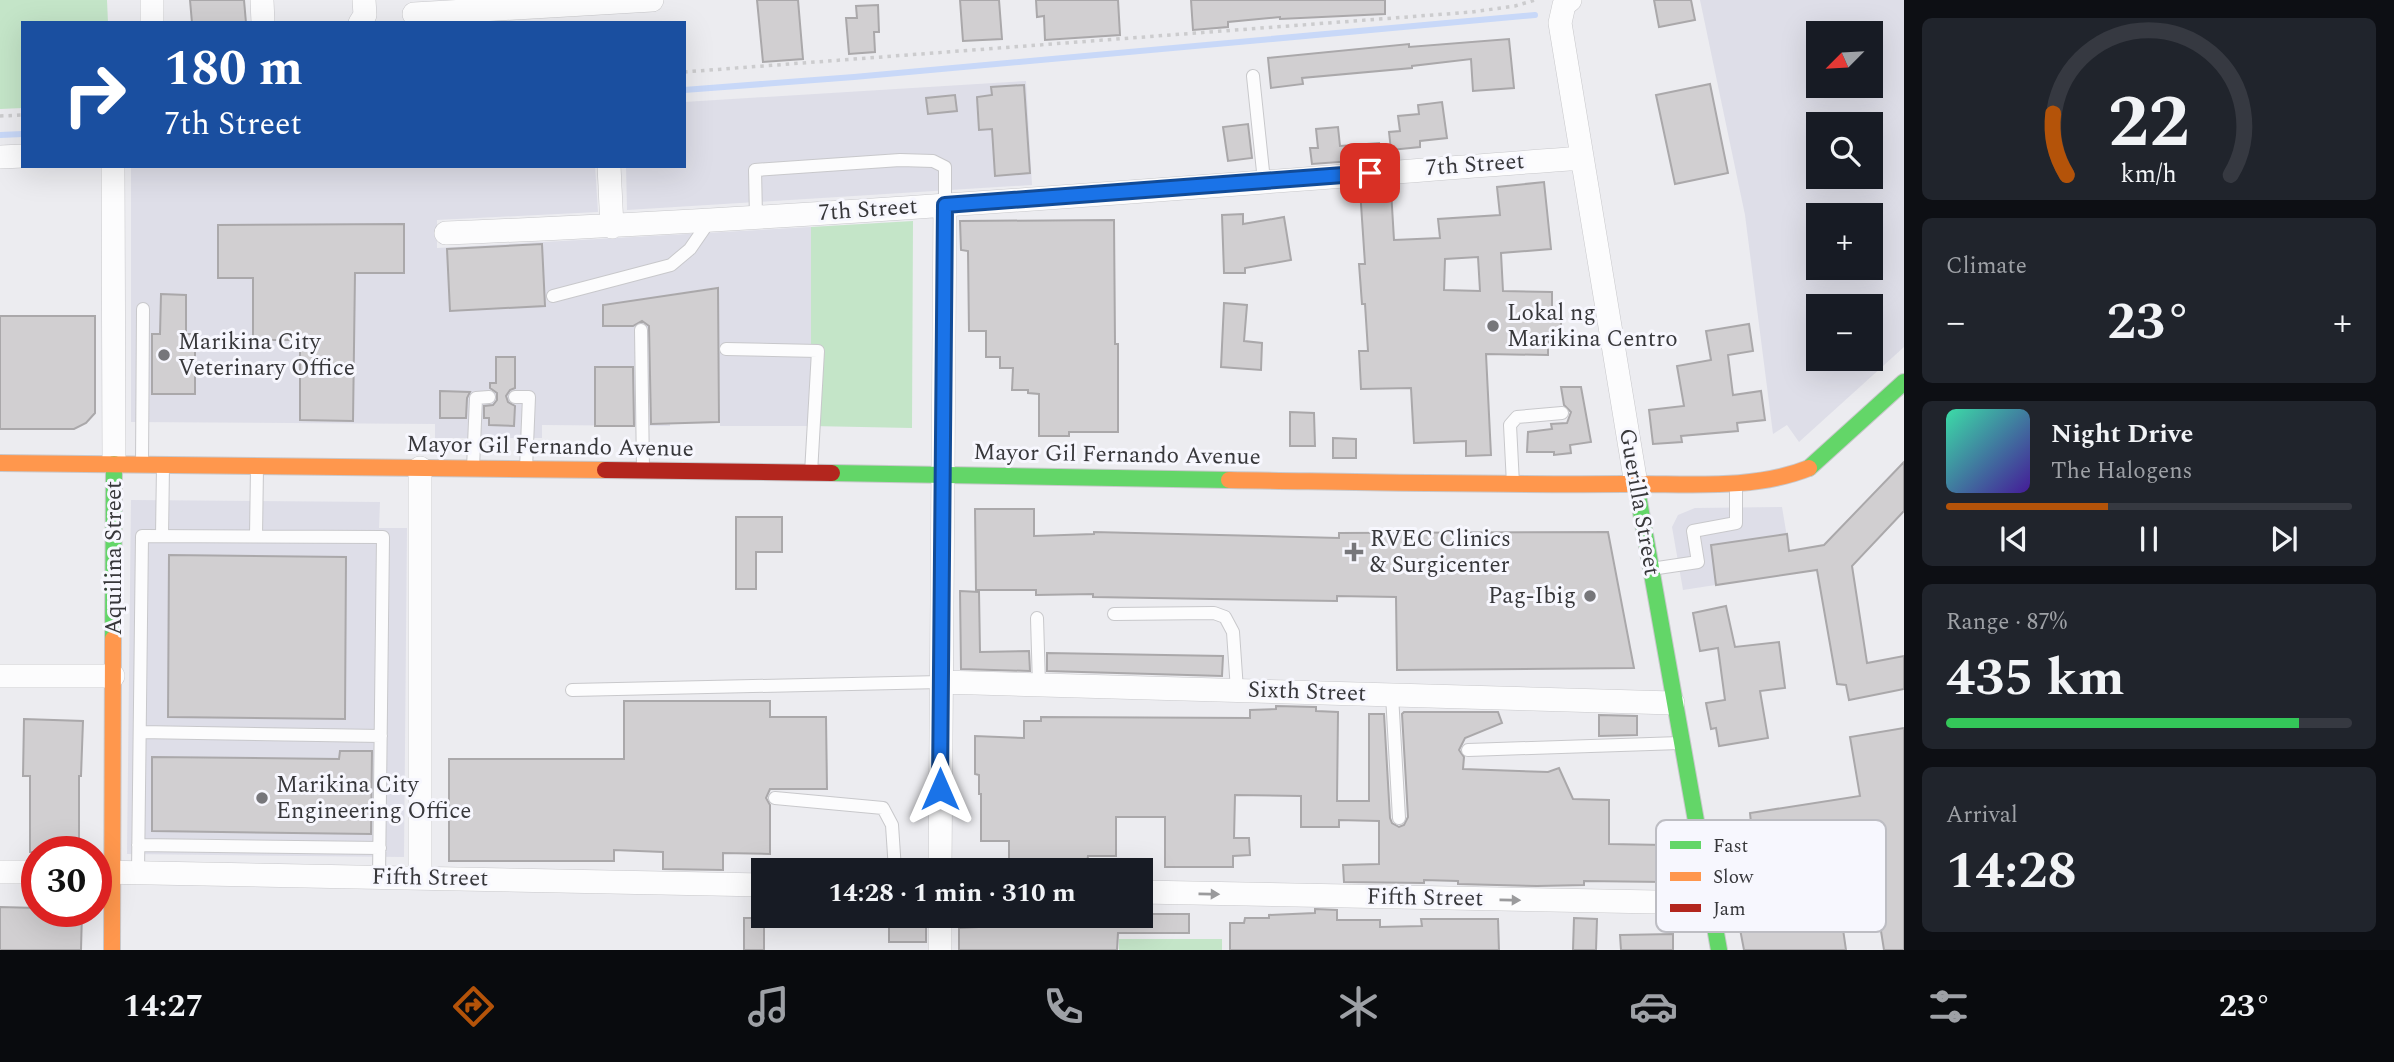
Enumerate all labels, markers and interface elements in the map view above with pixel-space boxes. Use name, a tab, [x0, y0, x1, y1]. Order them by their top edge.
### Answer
north arrow	[1806, 21, 1883, 98]
map controls	[1806, 21, 1883, 371]
text: 180 m	[164, 32, 303, 107]
icon: right	[49, 49, 140, 140]
text: 22	[2108, 68, 2190, 179]
text: 7th Street	[164, 100, 302, 149]
button: search	[1806, 112, 1883, 189]
pin	[1340, 143, 1400, 203]
street label: 7th Street	[1424, 144, 1526, 186]
icon: arrive	[1351, 154, 1389, 192]
text: km/h	[2121, 156, 2177, 194]
street label: 7th Street	[817, 189, 919, 231]
button: +	[1806, 203, 1883, 280]
text: Climate	[1946, 249, 2027, 284]
text: 23°	[2107, 283, 2191, 362]
button: −	[1806, 294, 1883, 371]
text: −	[1946, 294, 1965, 352]
text: +	[2333, 294, 2352, 352]
place label: Lokal ng Marikina Centro	[1507, 296, 1678, 357]
marker: Lokal ng Marikina Centro	[1485, 318, 1501, 334]
place label: Marikina City Veterinary Office	[178, 325, 355, 386]
marker: Marikina City Veterinary Office	[156, 347, 172, 363]
text: Night Drive	[2051, 414, 2193, 454]
street label: Guerilla Street	[1609, 426, 1669, 578]
street label: Mayor Gil Fernando Avenue	[406, 427, 694, 467]
street label: Mayor Gil Fernando Avenue	[973, 435, 1261, 475]
text: The Halogens	[2051, 454, 2193, 489]
street label: Aquilina Street	[97, 481, 132, 635]
icon: previous	[1995, 520, 2033, 558]
icon: pause	[2130, 520, 2168, 558]
icon: next	[2265, 520, 2303, 558]
place label: RVEC Clinics & Surgicenter	[1370, 522, 1511, 583]
marker: RVEC Clinics & Surgicenter	[1344, 542, 1364, 562]
place label: Pag-Ibig	[1488, 579, 1576, 614]
marker: Pag-Ibig	[1582, 588, 1598, 604]
text: Range · 87%	[1946, 605, 2067, 640]
text: 435 km	[1946, 639, 2125, 718]
street label: Sixth Street	[1247, 672, 1367, 712]
position arrow	[903, 752, 977, 826]
place label: Marikina City Engineering Office	[276, 768, 471, 829]
marker: Marikina City Engineering Office	[254, 790, 270, 806]
text: Arrival	[1946, 798, 2018, 833]
legend	[1656, 820, 1886, 932]
text: Fast	[1713, 832, 1749, 861]
text: 14:28	[1946, 832, 2077, 911]
speed limit sign: 30	[21, 836, 112, 927]
street label: Fifth Street	[371, 859, 489, 897]
text: Slow	[1713, 863, 1754, 892]
text: 14:28 · 1 min · 310 m	[828, 873, 1076, 913]
street label: Fifth Street	[1366, 879, 1484, 917]
one-way arrow	[1198, 888, 1220, 900]
one-way arrow	[1499, 894, 1521, 905]
text: Jam	[1713, 895, 1745, 924]
text: 14:27	[123, 982, 203, 1031]
icon: directions	[449, 982, 498, 1031]
icon: music	[744, 982, 793, 1031]
icon: phone	[1039, 982, 1088, 1031]
icon: climate	[1334, 982, 1383, 1031]
icon: car	[1629, 982, 1678, 1031]
icon: filters	[1924, 982, 1973, 1031]
text: 23°	[2219, 982, 2271, 1031]

